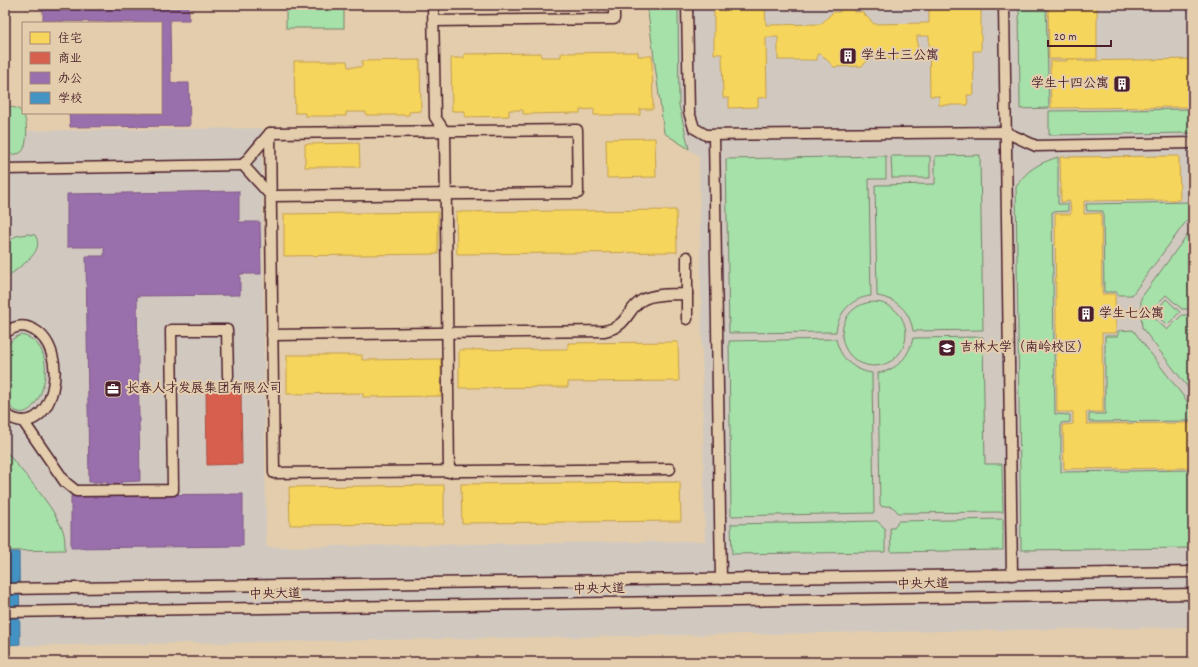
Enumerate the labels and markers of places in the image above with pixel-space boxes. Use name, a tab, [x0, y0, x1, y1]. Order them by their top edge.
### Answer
building icon: 学生十三公寓	[838, 46, 858, 66]
place label: 学生十三公寓	[861, 47, 939, 66]
building icon: 学生十四公寓	[1112, 74, 1132, 94]
place label: 学生十四公寓	[1031, 75, 1109, 94]
building icon: 学生七公寓	[1076, 304, 1096, 324]
place label: 学生七公寓	[1099, 305, 1164, 324]
school or university icon: 吉林大学（南岭校区）	[937, 338, 957, 358]
place label: 吉林大学（南岭校区）	[960, 339, 1090, 358]
office icon: 长春人才发展集团有限公司	[103, 379, 123, 399]
place label: 长春人才发展集团有限公司	[126, 380, 282, 399]

